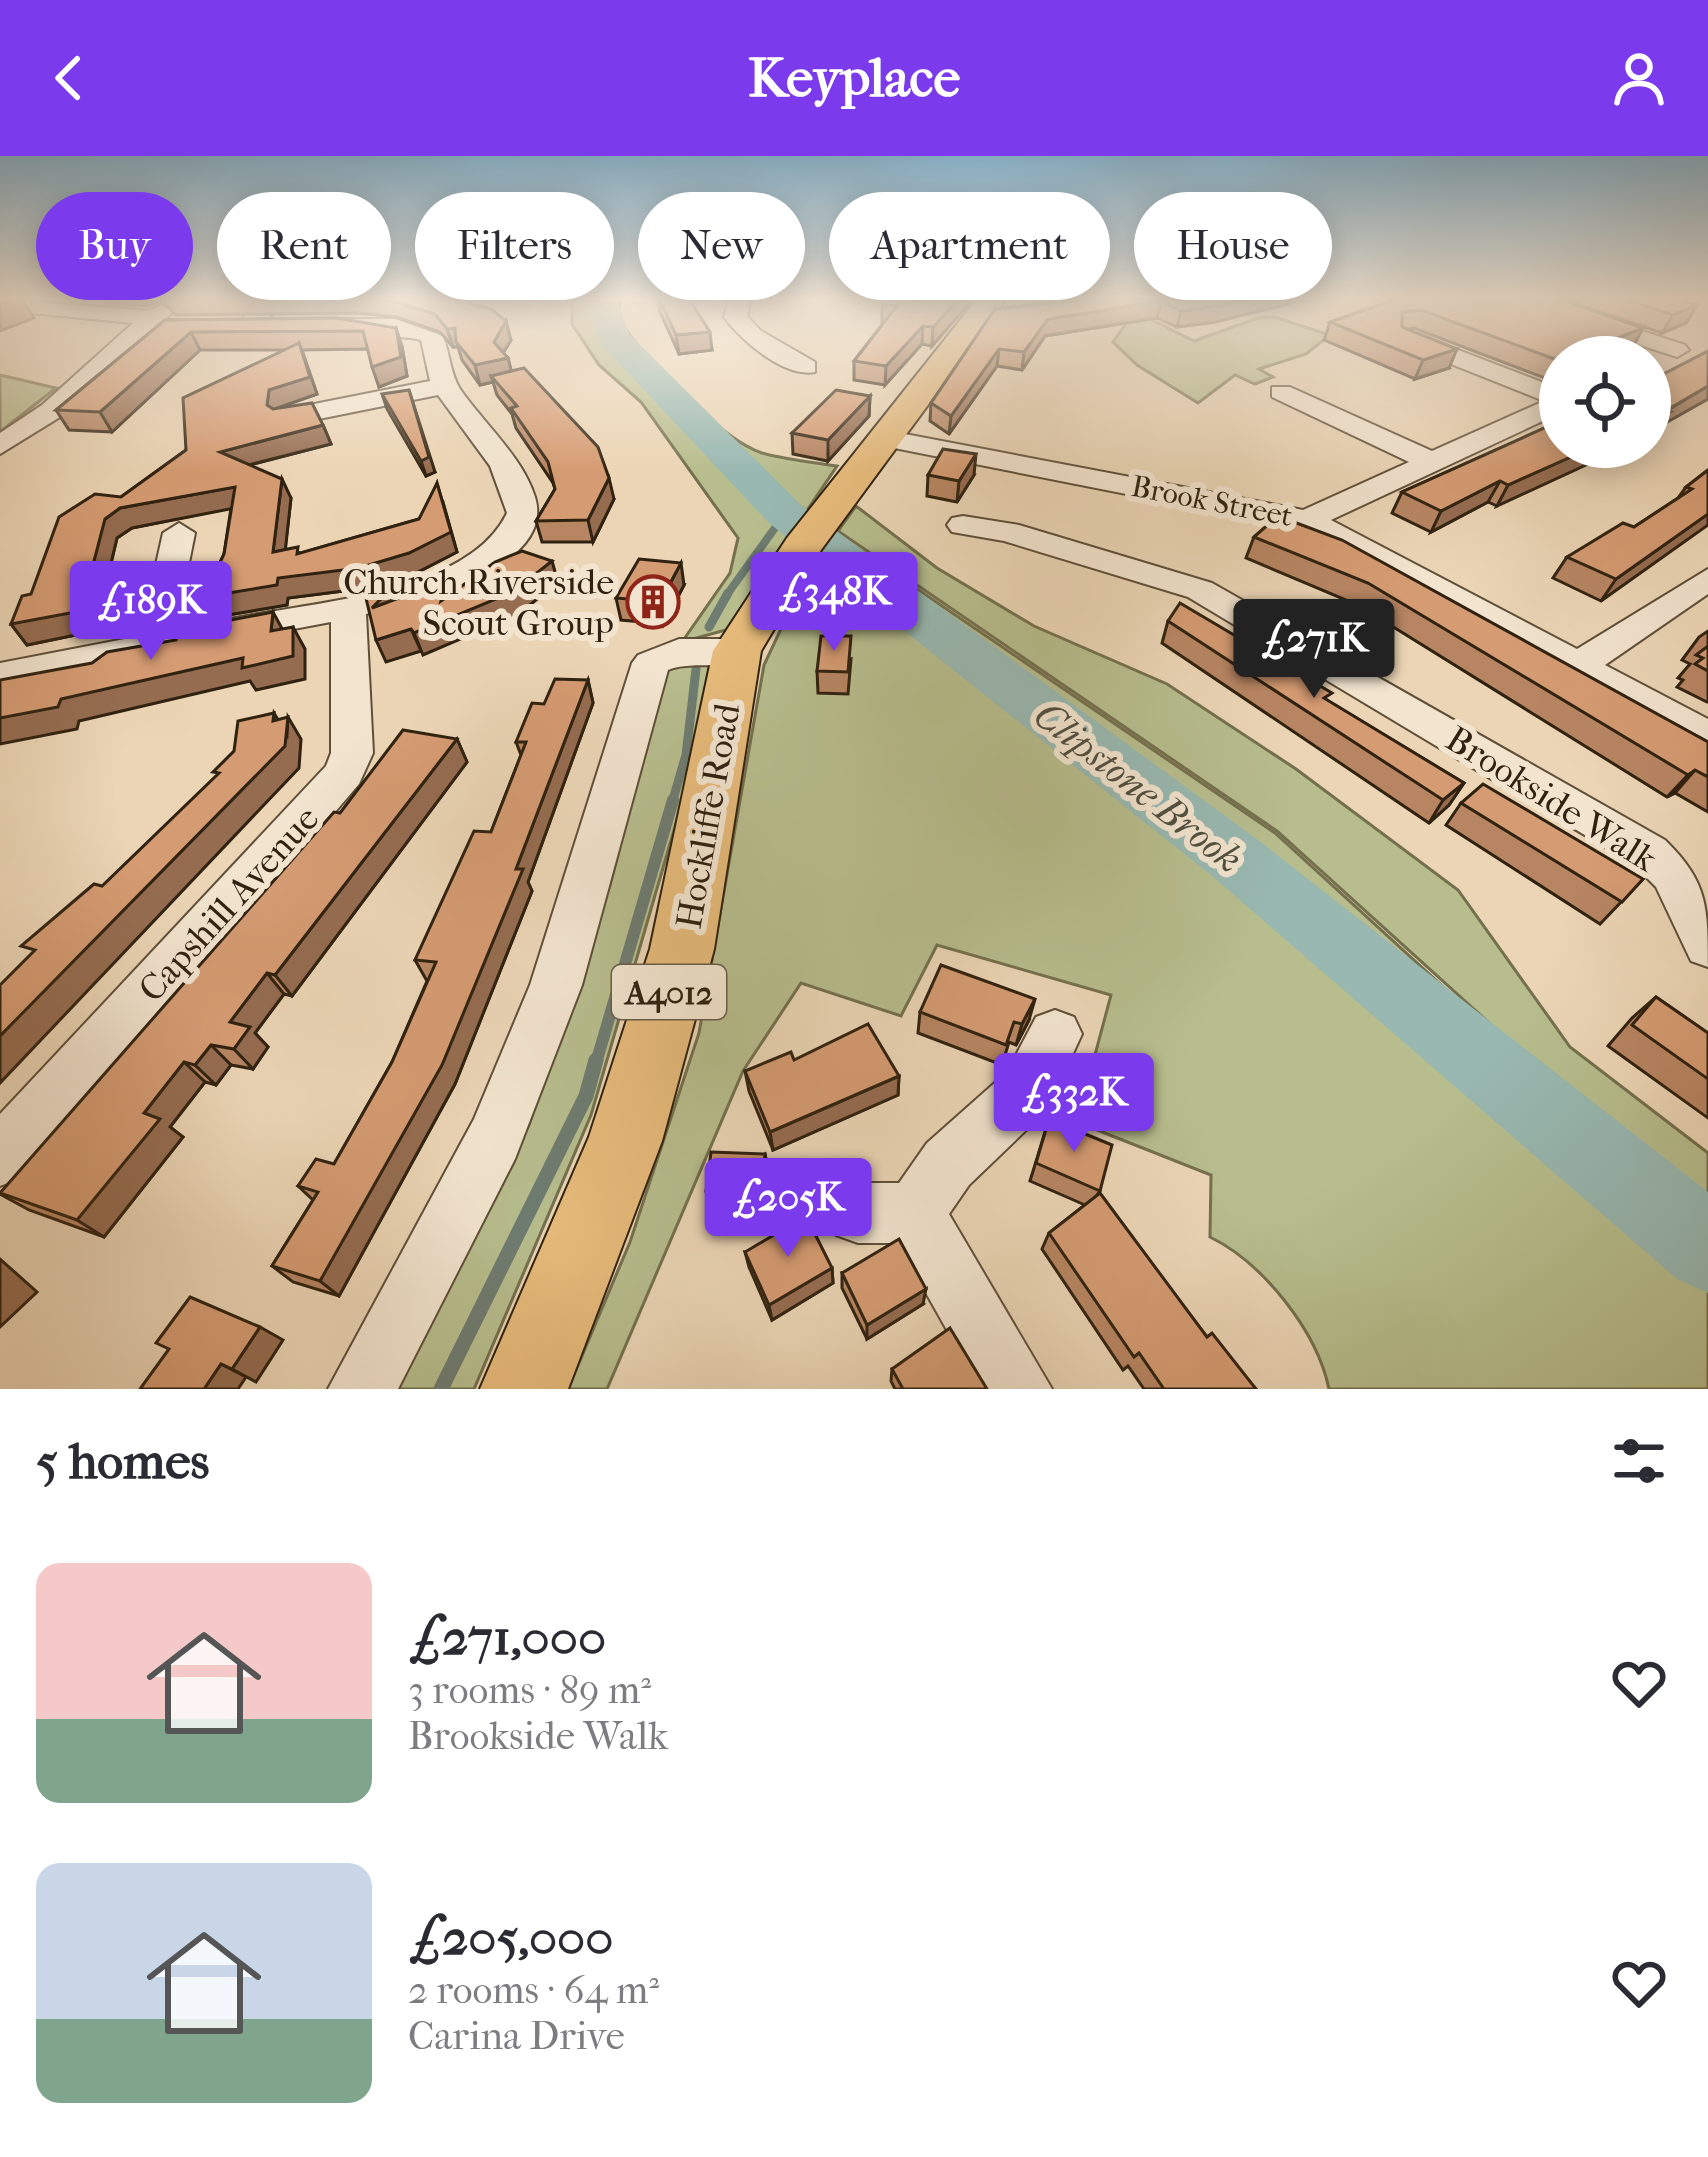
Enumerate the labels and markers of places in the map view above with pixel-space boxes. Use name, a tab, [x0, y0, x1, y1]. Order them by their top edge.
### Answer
pin: £348K	[750, 552, 918, 654]
pin: £189K	[67, 561, 235, 663]
place label: Church Riverside Scout Group	[343, 561, 614, 644]
building icon: Church Riverside Scout Group	[625, 574, 681, 630]
pin: £271K	[1230, 599, 1398, 701]
pin: £332K	[990, 1053, 1158, 1155]
pin: £205K	[704, 1158, 872, 1260]

